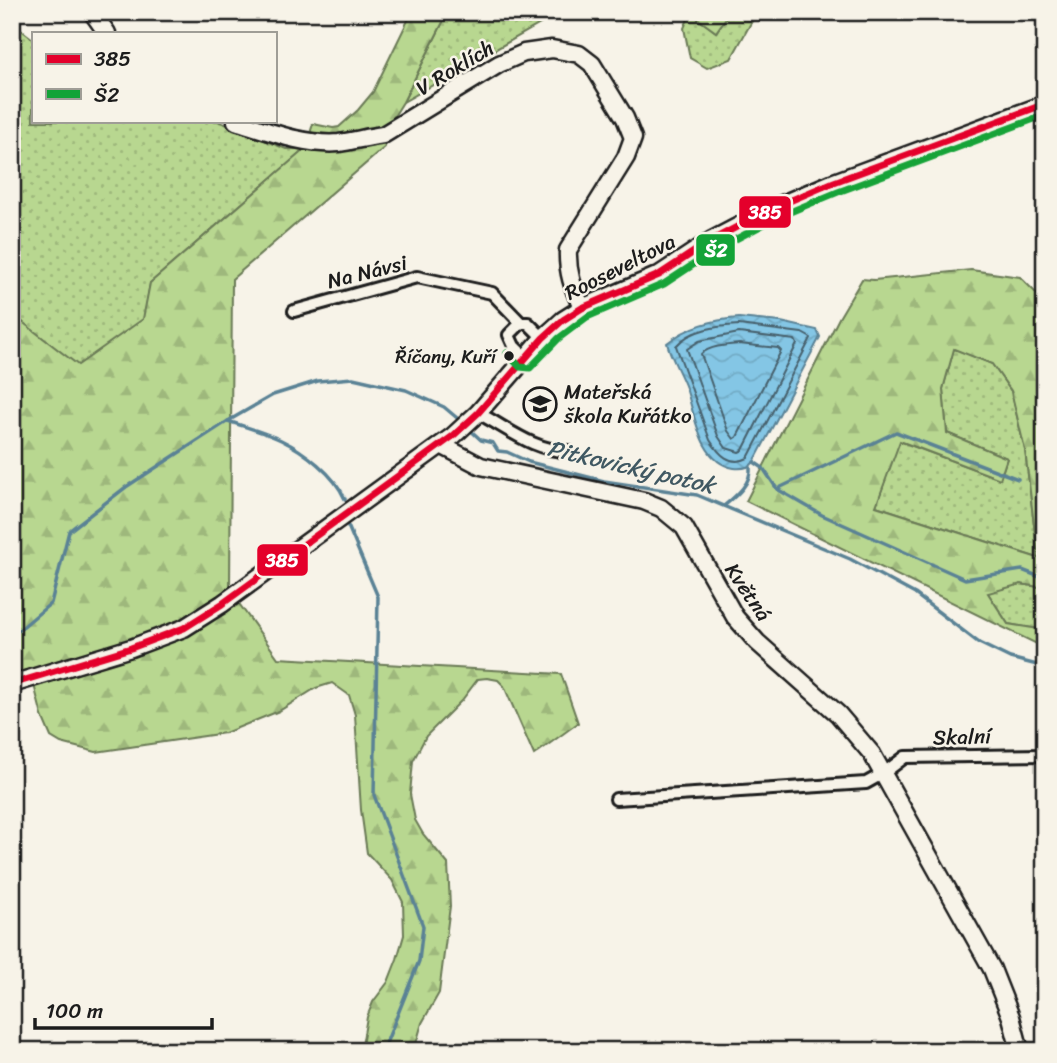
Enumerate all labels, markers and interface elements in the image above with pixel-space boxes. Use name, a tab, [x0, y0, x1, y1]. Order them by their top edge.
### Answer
street label: V Roklích	[408, 30, 502, 106]
legend	[32, 32, 276, 122]
text: 385	[94, 40, 131, 78]
text: Š2	[94, 76, 119, 114]
line badge: 385	[738, 195, 792, 229]
text: 385	[747, 196, 782, 229]
street label: Rooseveltova	[558, 222, 683, 311]
line badge: Š2	[695, 233, 736, 267]
text: Š2	[704, 234, 727, 267]
street label: Na Návsi	[323, 243, 412, 300]
place label: Říčany, Kuří	[395, 340, 499, 373]
marker: Říčany, Kuří	[502, 349, 516, 363]
place label: Mateřská škola Kuřátko	[563, 373, 692, 435]
school or university icon: Mateřská škola Kuřátko	[521, 385, 559, 423]
water label: Pitkovický potok	[543, 428, 721, 507]
line badge: 385	[256, 543, 309, 577]
text: 385	[264, 544, 299, 577]
street label: Květná	[714, 555, 782, 630]
street label: Skalní	[933, 717, 994, 757]
scale bar	[35, 986, 212, 1030]
text: 100 m	[46, 992, 103, 1030]

